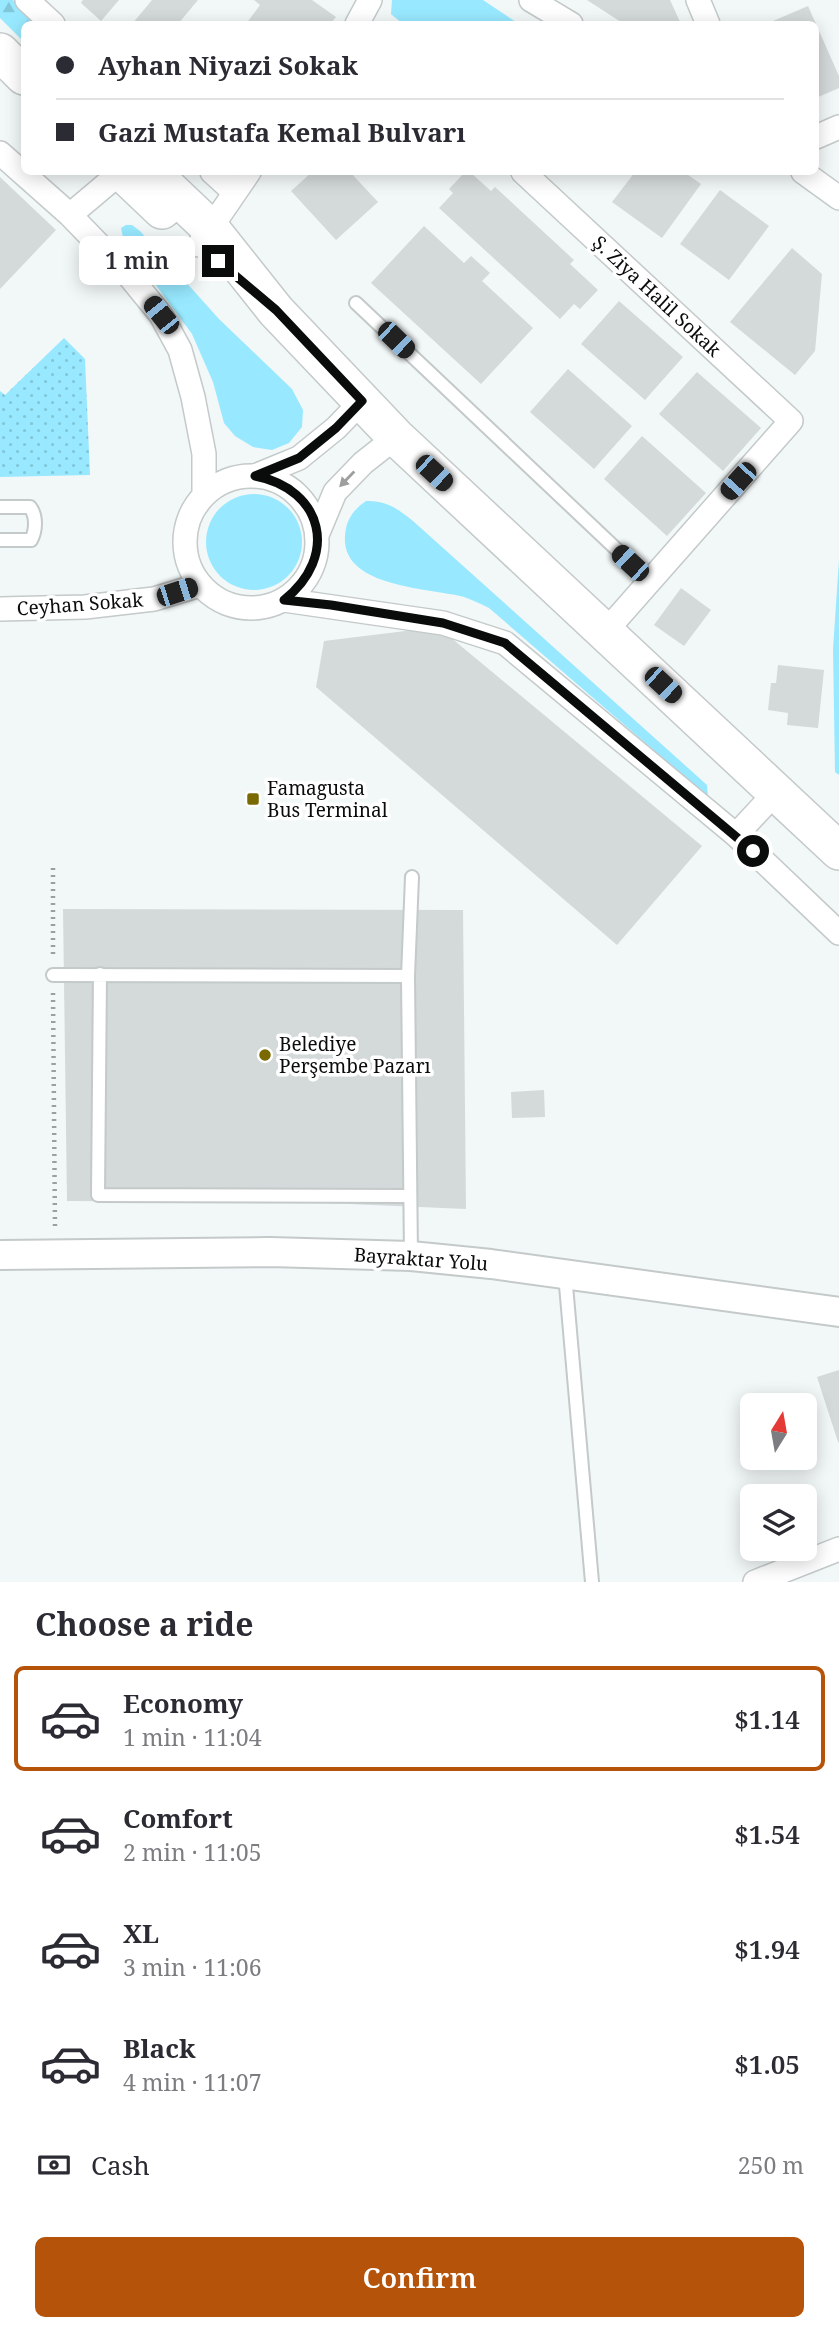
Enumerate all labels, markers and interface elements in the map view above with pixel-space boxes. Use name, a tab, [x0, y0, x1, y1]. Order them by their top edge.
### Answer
text: Ayhan Niyazi Sokak	[98, 47, 358, 83]
text: Gazi Mustafa Kemal Bulvarı	[98, 114, 466, 150]
street label: Ş. Ziya Halil Sokak	[587, 230, 727, 363]
callout: 1 min	[78, 236, 194, 286]
text: 1 min	[105, 244, 169, 276]
route end	[202, 245, 234, 277]
car	[140, 292, 183, 338]
car	[374, 318, 419, 362]
car	[412, 451, 457, 495]
car	[717, 458, 760, 504]
one-way arrow	[339, 471, 356, 488]
car	[608, 541, 653, 585]
car	[154, 576, 201, 608]
street label: Ceyhan Sokak	[16, 587, 145, 621]
car	[641, 663, 686, 707]
place label: Famagusta Bus Terminal	[267, 775, 388, 823]
marker: Famagusta Bus Terminal	[245, 791, 261, 807]
route start	[737, 835, 769, 867]
place label: Belediye Perşembe Pazarı	[279, 1031, 431, 1079]
marker: Belediye Perşembe Pazarı	[257, 1047, 273, 1063]
street label: Bayraktar Yolu	[353, 1241, 489, 1277]
north arrow	[740, 1393, 817, 1470]
map controls	[740, 1393, 817, 1561]
button: layers	[740, 1484, 817, 1561]
text: Choose a ride	[35, 1602, 254, 1645]
text: Economy	[123, 1685, 243, 1721]
icon: car	[39, 1687, 102, 1750]
text: $1.14	[734, 1701, 800, 1737]
text: 1 min · 11:04	[123, 1721, 261, 1753]
text: Comfort	[123, 1800, 233, 1836]
icon: car	[39, 1802, 102, 1865]
text: $1.54	[734, 1816, 800, 1852]
text: 2 min · 11:05	[123, 1836, 261, 1868]
text: XL	[123, 1915, 159, 1951]
icon: car	[39, 1917, 102, 1980]
text: $1.94	[734, 1931, 800, 1967]
text: 3 min · 11:06	[123, 1951, 261, 1983]
text: Black	[123, 2030, 196, 2066]
icon: car	[39, 2032, 102, 2095]
text: $1.05	[734, 2046, 800, 2082]
text: 4 min · 11:07	[123, 2066, 261, 2098]
icon: cash	[35, 2146, 73, 2184]
text: Cash	[91, 2147, 150, 2183]
text: 250 m	[738, 2149, 804, 2181]
button: Confirm	[35, 2237, 804, 2317]

